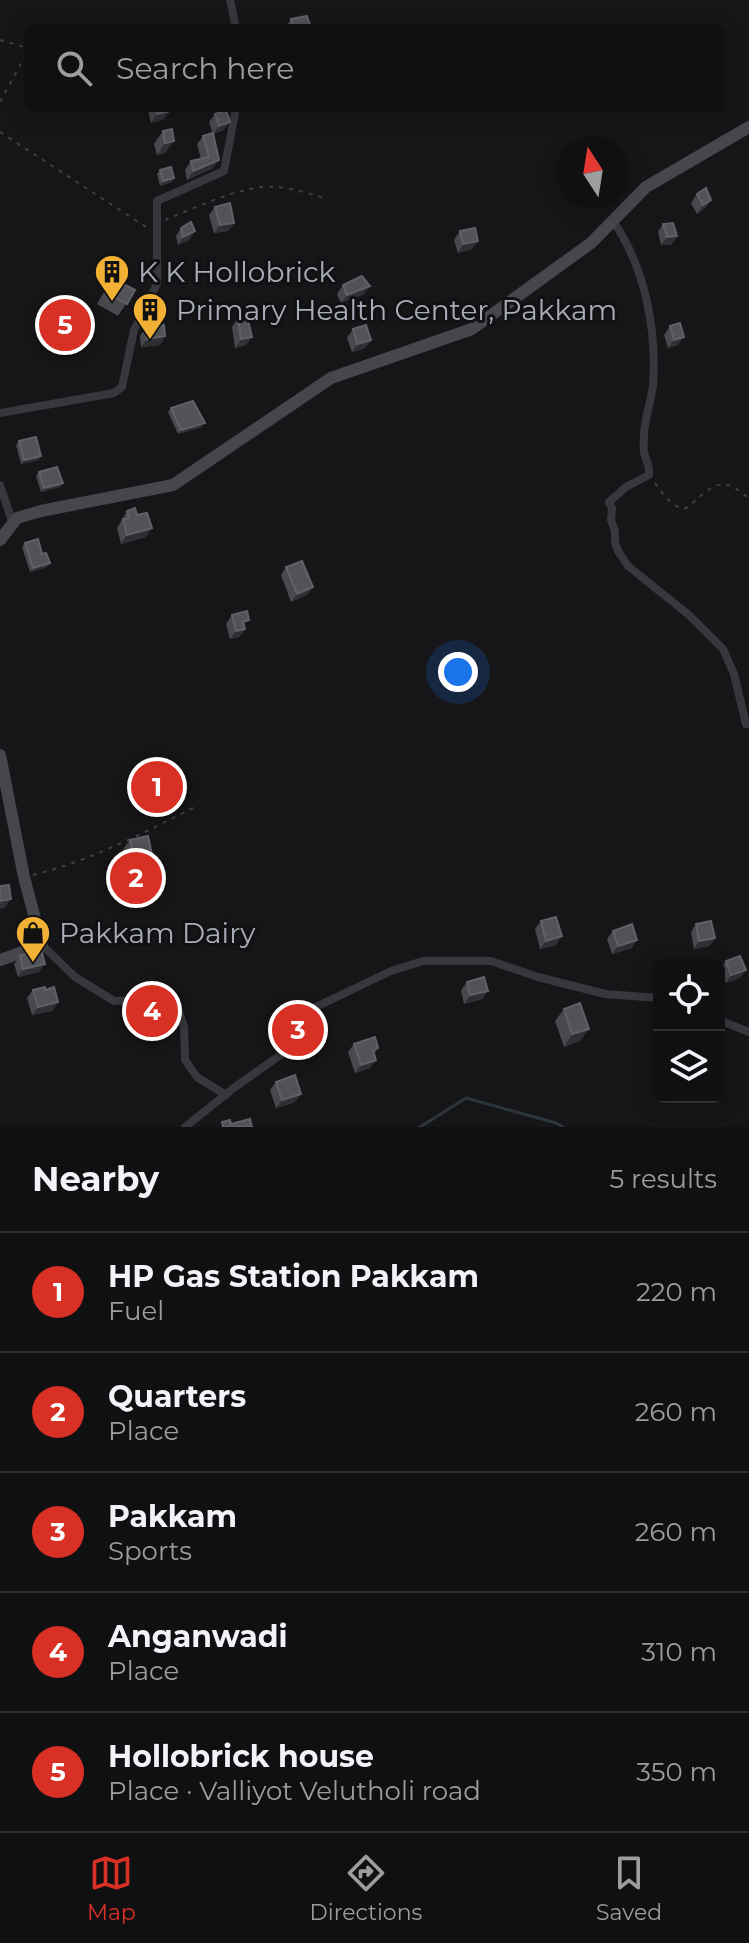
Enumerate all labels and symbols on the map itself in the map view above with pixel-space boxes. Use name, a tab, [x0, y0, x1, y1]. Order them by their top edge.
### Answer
north arrow	[557, 136, 629, 208]
building icon: K K Hollobrick	[93, 253, 131, 303]
place label: K K Hollobrick	[138, 255, 336, 289]
building icon: Primary Health Center, Pakkam	[131, 291, 169, 341]
place label: Primary Health Center, Pakkam	[176, 293, 617, 327]
pin: 5	[39, 295, 91, 355]
your location	[438, 652, 478, 692]
pin: 1	[131, 757, 183, 817]
pin: 2	[110, 848, 162, 908]
shop icon: Pakkam Dairy	[14, 914, 52, 964]
place label: Pakkam Dairy	[59, 916, 256, 950]
pin: 4	[126, 981, 178, 1041]
pin: 3	[272, 1000, 324, 1060]

